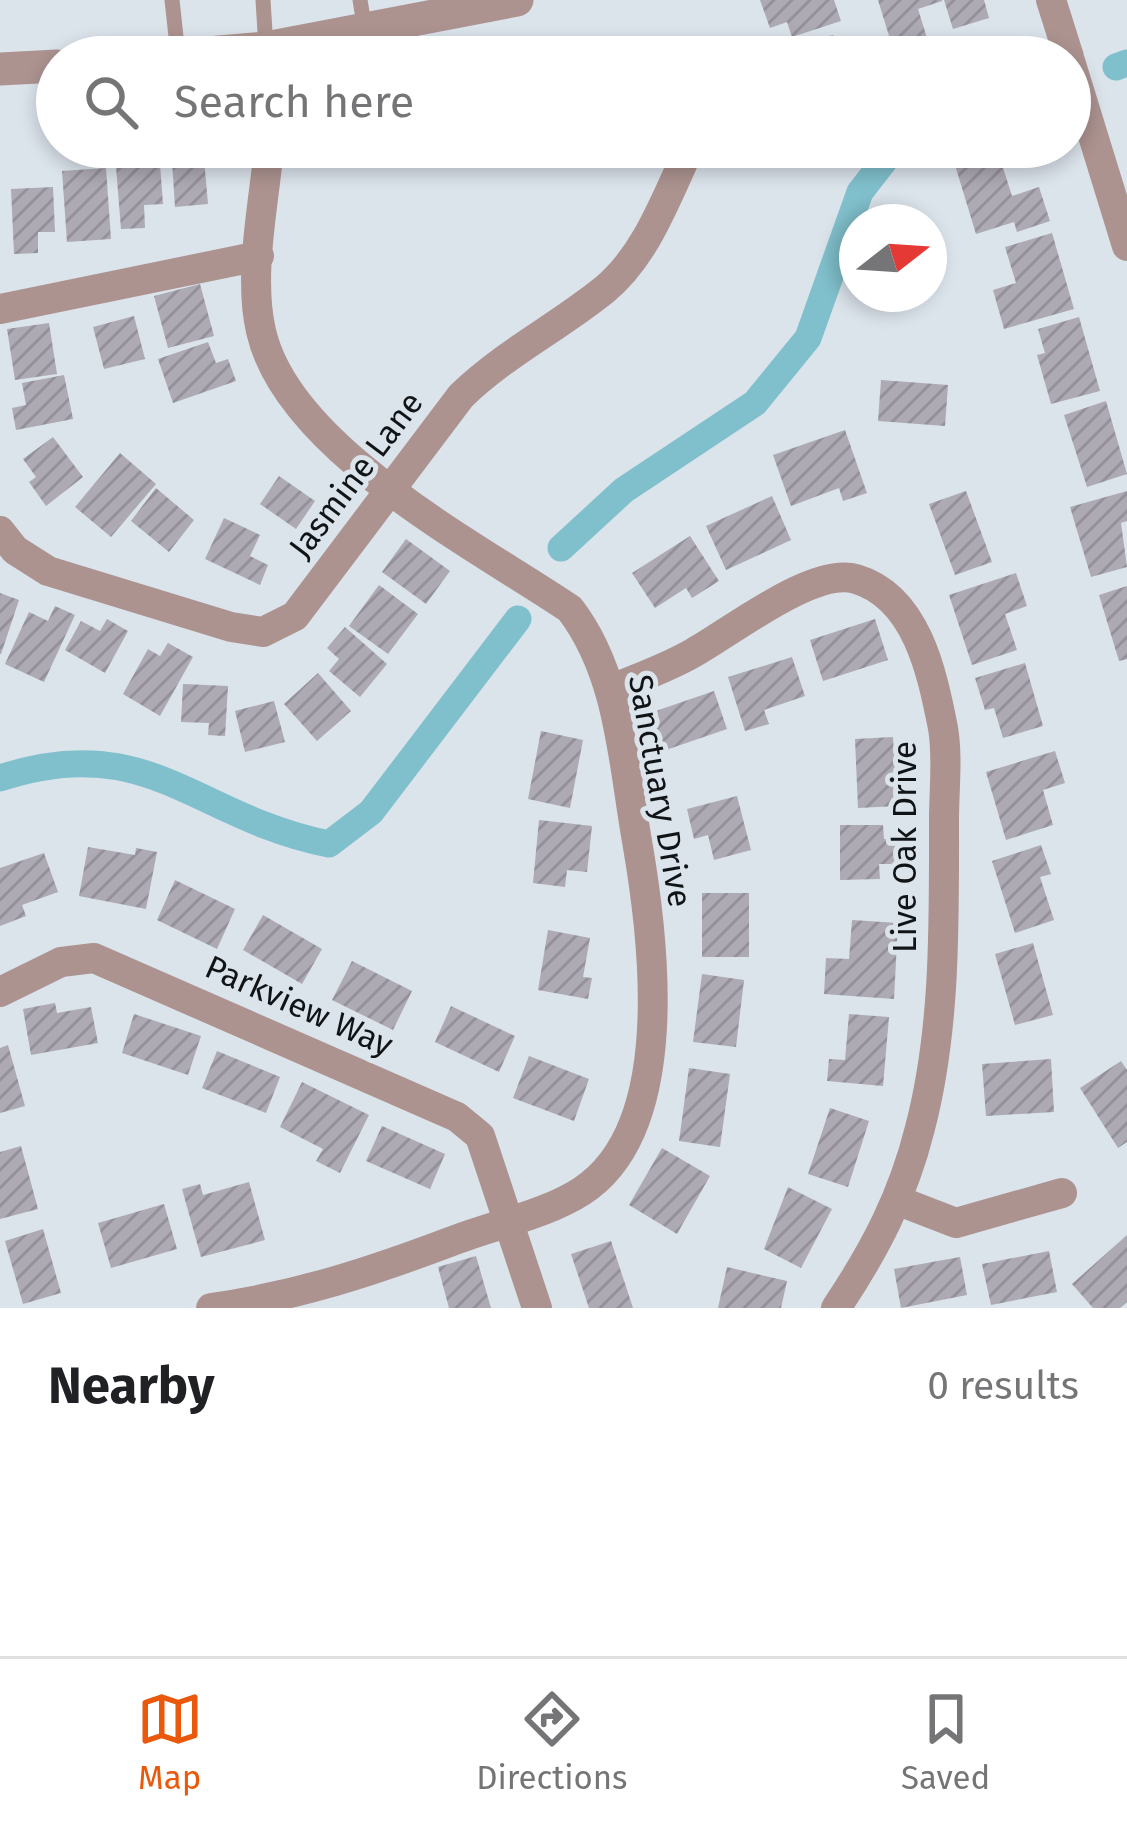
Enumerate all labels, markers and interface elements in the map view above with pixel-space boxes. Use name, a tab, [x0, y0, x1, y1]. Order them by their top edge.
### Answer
search box	[36, 36, 1091, 168]
icon: search	[78, 69, 144, 135]
text: Search here	[174, 75, 414, 129]
north arrow	[839, 204, 947, 312]
street label: Jasmine Lane	[280, 384, 432, 566]
street label: Sanctuary Drive	[620, 672, 700, 910]
street label: Live Oak Drive	[885, 741, 925, 953]
street label: Parkview Way	[199, 947, 399, 1065]
text: Nearby	[48, 1355, 214, 1417]
text: 0 results	[927, 1363, 1079, 1409]
tab: Map	[137, 1686, 203, 1798]
tab: Directions	[476, 1686, 628, 1798]
tab: Saved	[901, 1686, 990, 1798]

